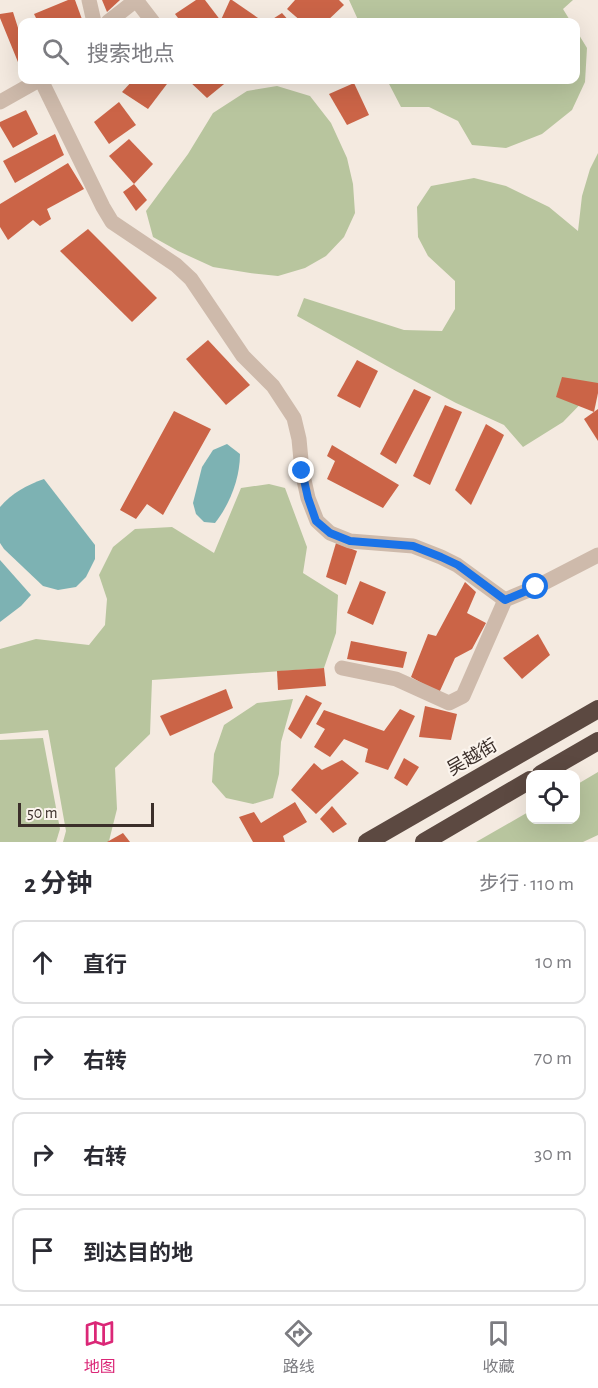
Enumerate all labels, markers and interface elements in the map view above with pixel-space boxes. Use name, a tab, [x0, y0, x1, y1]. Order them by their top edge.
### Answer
search box	[18, 18, 580, 84]
icon: search	[39, 35, 72, 68]
text: 搜索地点	[87, 43, 175, 65]
route end	[288, 457, 314, 483]
route start	[522, 573, 548, 599]
street label: 吴越街	[444, 735, 500, 779]
map controls	[526, 770, 580, 824]
button: locate	[526, 770, 580, 824]
scale bar	[18, 800, 154, 828]
text: 50 m	[27, 805, 58, 821]
text: 2 分钟	[24, 871, 92, 897]
text: 步行 · 110 m	[479, 874, 574, 894]
icon: ahead	[26, 946, 59, 979]
text: 10 m	[535, 952, 572, 972]
text: 直行	[83, 954, 127, 976]
icon: right	[26, 1042, 59, 1075]
text: 70 m	[534, 1048, 572, 1068]
text: 右转	[83, 1050, 127, 1072]
icon: right	[26, 1138, 59, 1171]
text: 30 m	[534, 1144, 572, 1164]
text: 右转	[83, 1146, 127, 1168]
icon: arrive	[26, 1234, 59, 1267]
text: 到达目的地	[83, 1242, 193, 1264]
tab: 地图	[83, 1317, 116, 1377]
tab: 路线	[282, 1317, 315, 1377]
tab: 收藏	[482, 1317, 515, 1377]

